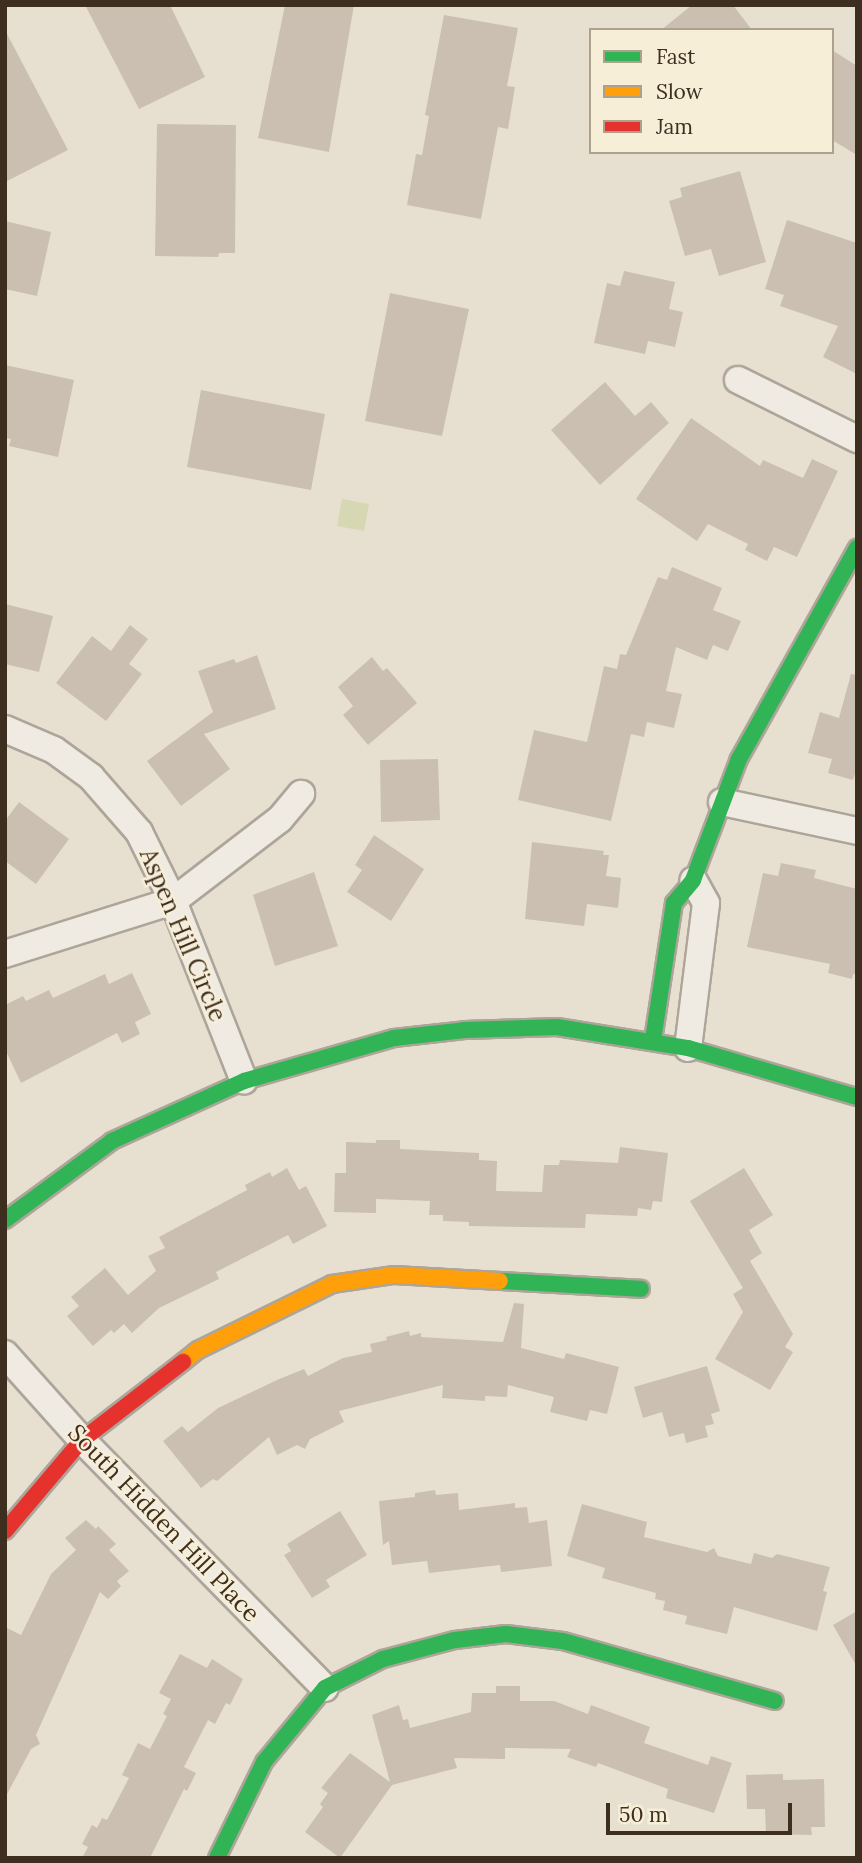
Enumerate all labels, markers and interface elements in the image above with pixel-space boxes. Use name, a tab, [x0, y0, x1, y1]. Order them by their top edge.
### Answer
legend	[589, 28, 834, 154]
text: Fast	[656, 43, 695, 70]
text: Slow	[656, 78, 703, 105]
text: Jam	[656, 113, 693, 140]
street label: Aspen Hill Circle	[134, 844, 232, 1026]
street label: South Hidden Hill Place	[62, 1418, 266, 1628]
scale bar	[610, 1790, 796, 1834]
text: 50 m	[619, 1801, 668, 1828]

